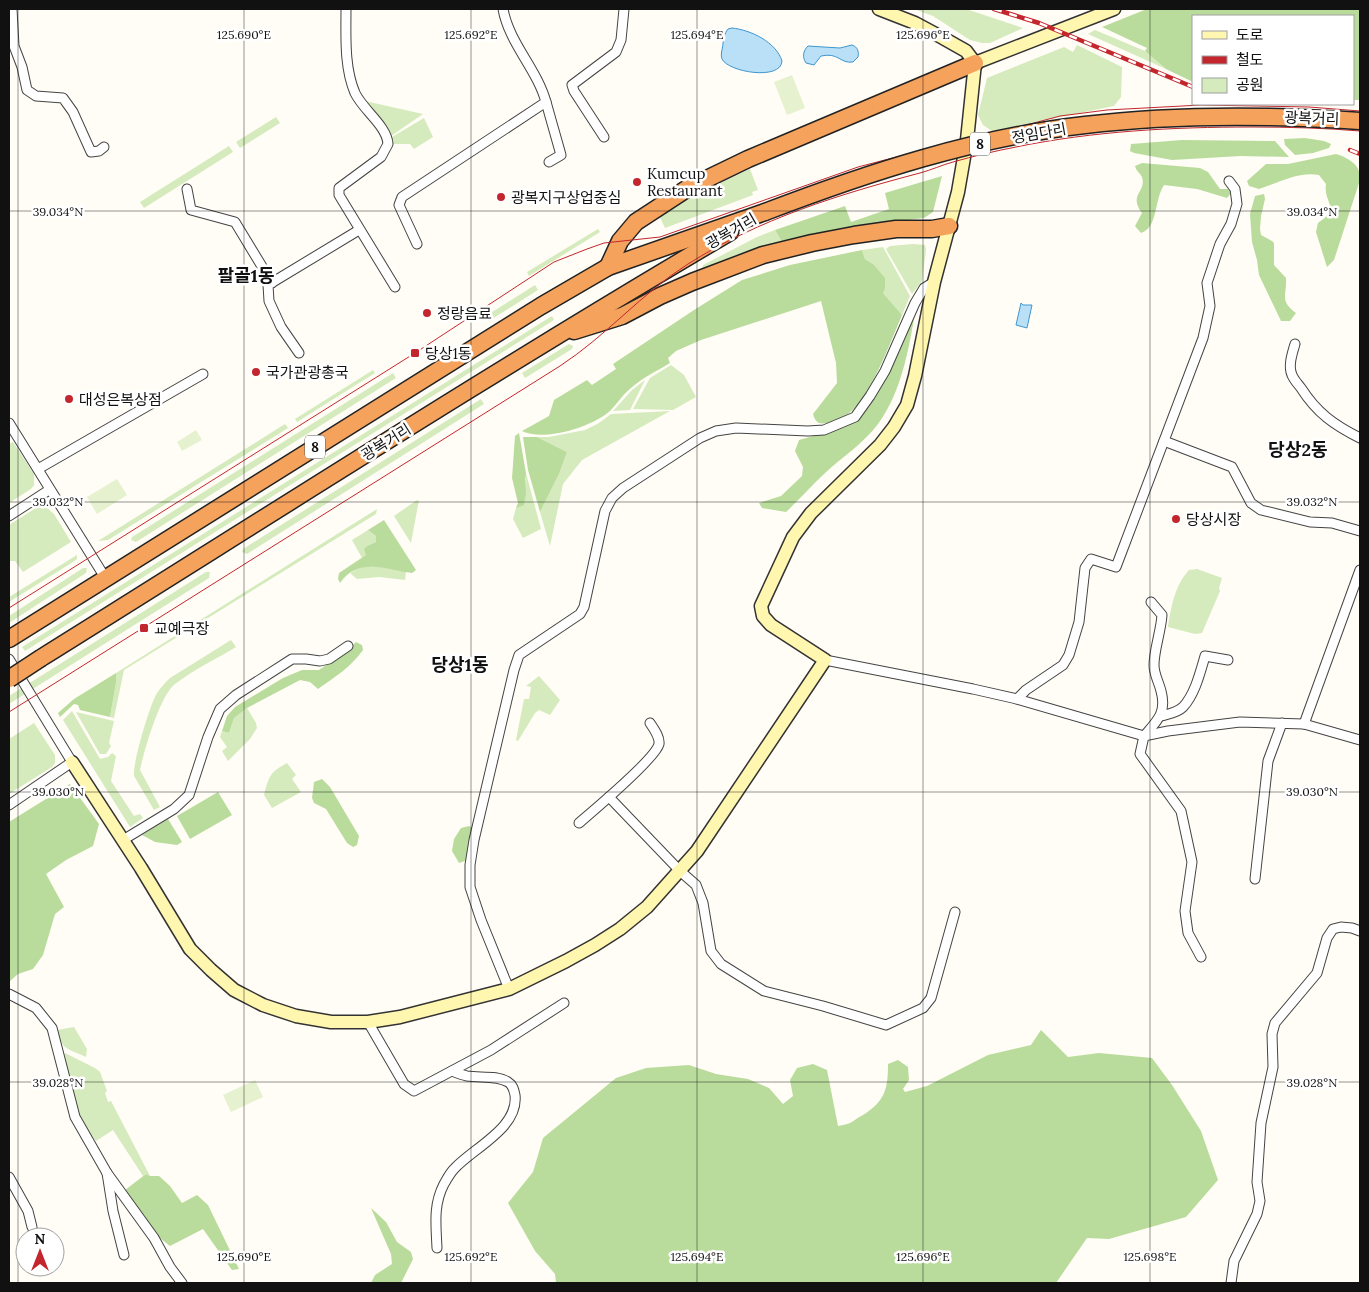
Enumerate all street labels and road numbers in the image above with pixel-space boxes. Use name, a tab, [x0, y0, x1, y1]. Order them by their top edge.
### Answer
street label: 광복거리	[1284, 108, 1340, 128]
street label: 정임다리	[1010, 119, 1068, 147]
road number: 8	[970, 132, 990, 156]
street label: 광복거리	[702, 209, 760, 253]
street label: 광복거리	[358, 419, 414, 465]
road number: 8	[305, 436, 325, 458]

